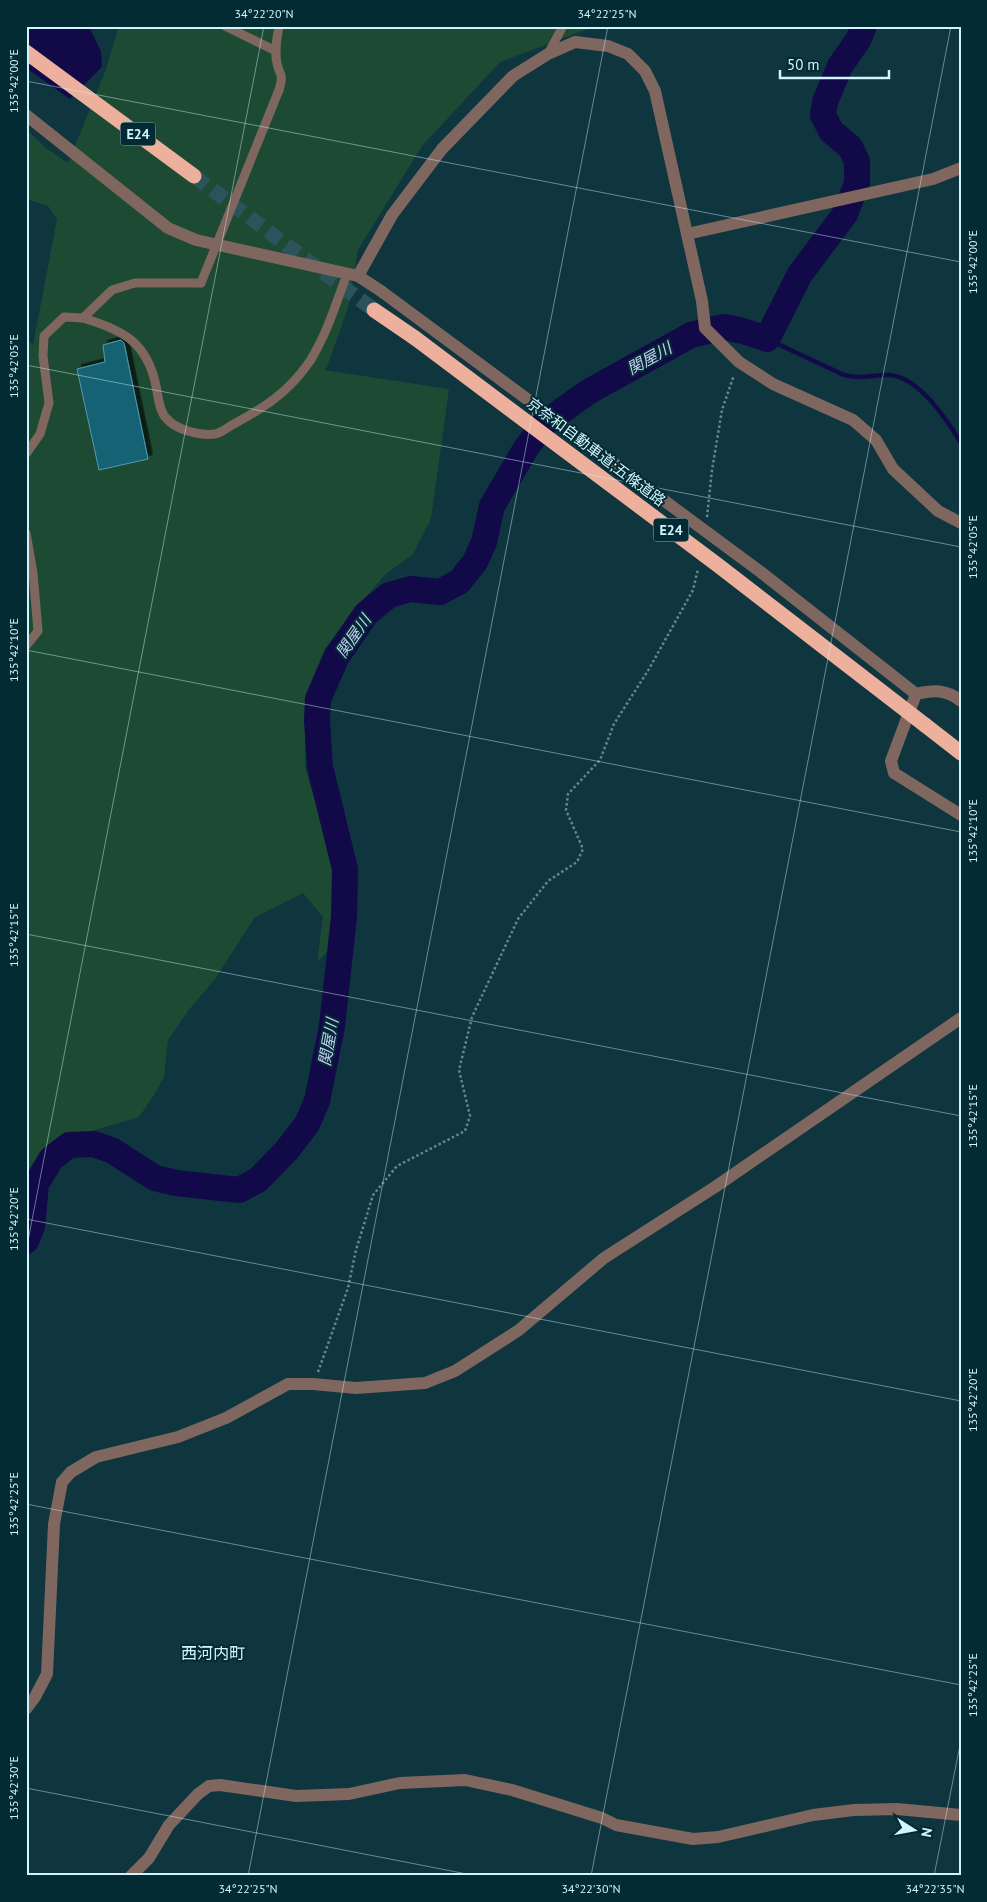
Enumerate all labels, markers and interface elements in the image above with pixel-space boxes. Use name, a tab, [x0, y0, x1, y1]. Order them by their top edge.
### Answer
text: 34°22'20"N	[234, 6, 294, 21]
text: 34°22'25"N	[577, 6, 637, 21]
scale bar	[780, 48, 888, 80]
text: 135°42'00"E	[6, 49, 21, 113]
text: 50 m	[787, 55, 820, 74]
road number: E24	[120, 122, 156, 146]
text: 135°42'00"E	[965, 230, 980, 294]
text: 135°42'05"E	[6, 334, 21, 398]
water label: 関屋川	[623, 337, 677, 378]
street label: 京奈和自動車道;五條道路	[523, 393, 669, 510]
text: 135°42'05"E	[965, 515, 980, 579]
road number: E24	[654, 518, 688, 542]
water label: 関屋川	[331, 609, 376, 661]
text: 135°42'10"E	[6, 618, 21, 682]
text: 135°42'10"E	[965, 799, 980, 863]
text: 135°42'15"E	[6, 903, 21, 967]
water label: 関屋川	[314, 1015, 342, 1067]
text: 135°42'15"E	[965, 1084, 980, 1148]
text: 135°42'20"E	[6, 1187, 21, 1251]
text: 135°42'20"E	[965, 1368, 980, 1432]
text: 135°42'25"E	[6, 1472, 21, 1536]
district label: 西河内町	[181, 1643, 245, 1663]
text: 135°42'25"E	[965, 1653, 980, 1717]
text: 135°42'30"E	[6, 1756, 21, 1820]
north arrow	[890, 1804, 940, 1854]
text: N	[917, 1826, 936, 1839]
text: 34°22'25"N	[218, 1881, 278, 1896]
text: 34°22'30"N	[561, 1881, 621, 1896]
text: 34°22'35"N	[905, 1881, 965, 1896]

